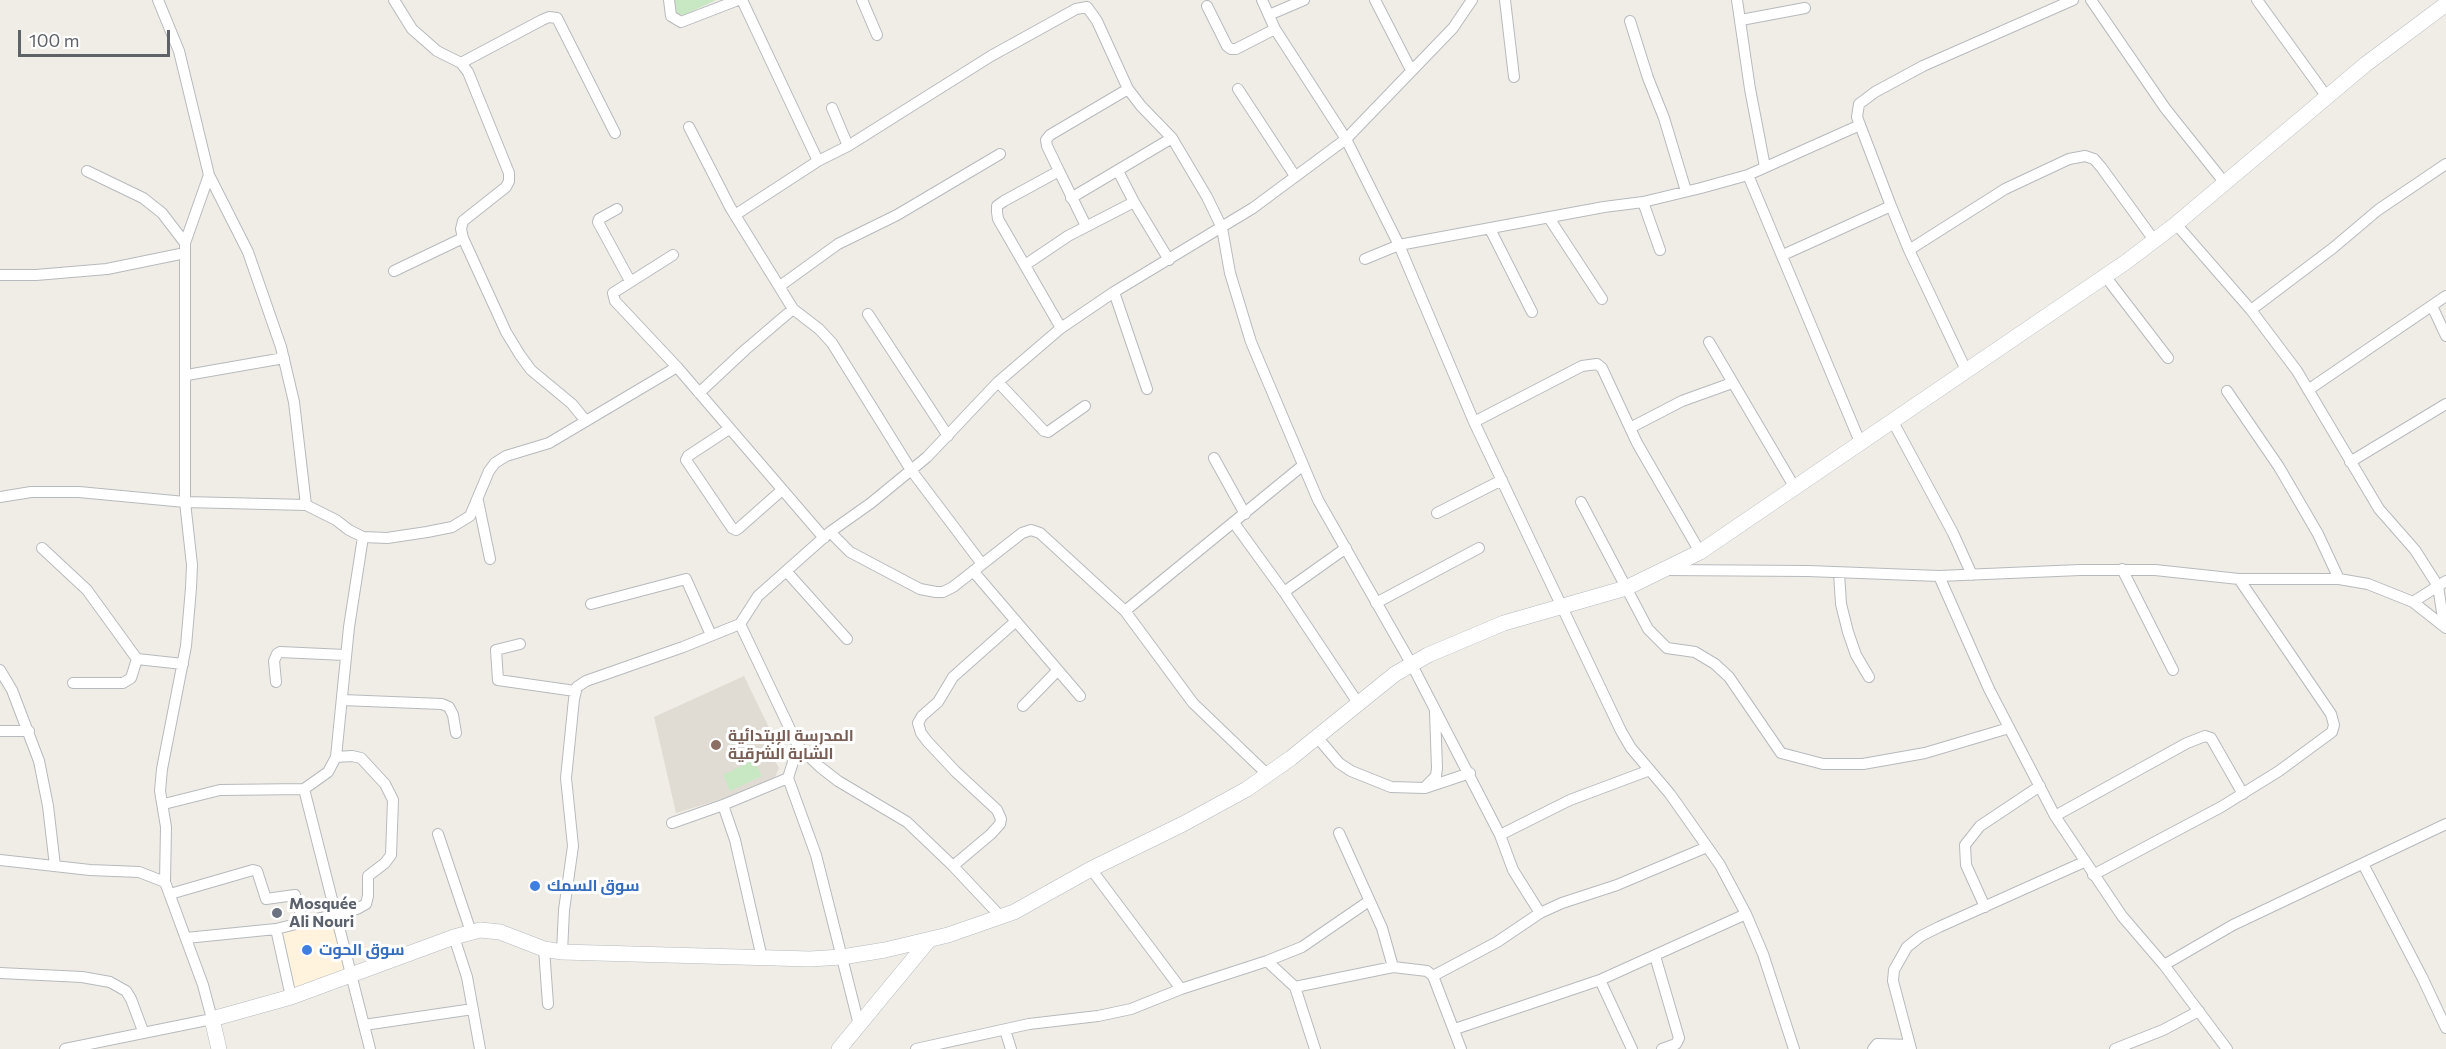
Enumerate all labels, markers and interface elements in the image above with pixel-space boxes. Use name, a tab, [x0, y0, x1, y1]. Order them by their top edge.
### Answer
scale bar	[21, 18, 172, 56]
text: 100 m	[29, 29, 79, 51]
place label: المدرسة الإبتدائية الشابة الشرقية	[728, 726, 854, 764]
marker: المدرسة الإبتدائية الشابة الشرقية	[709, 738, 723, 752]
place label: سوق السمك	[547, 876, 640, 896]
marker: سوق السمك	[528, 879, 542, 893]
place label: Mosquée Ali Nouri	[289, 894, 357, 932]
marker: Mosquée Ali Nouri	[270, 906, 284, 920]
place label: سوق الحوت	[319, 940, 404, 960]
marker: سوق الحوت	[300, 943, 314, 957]

